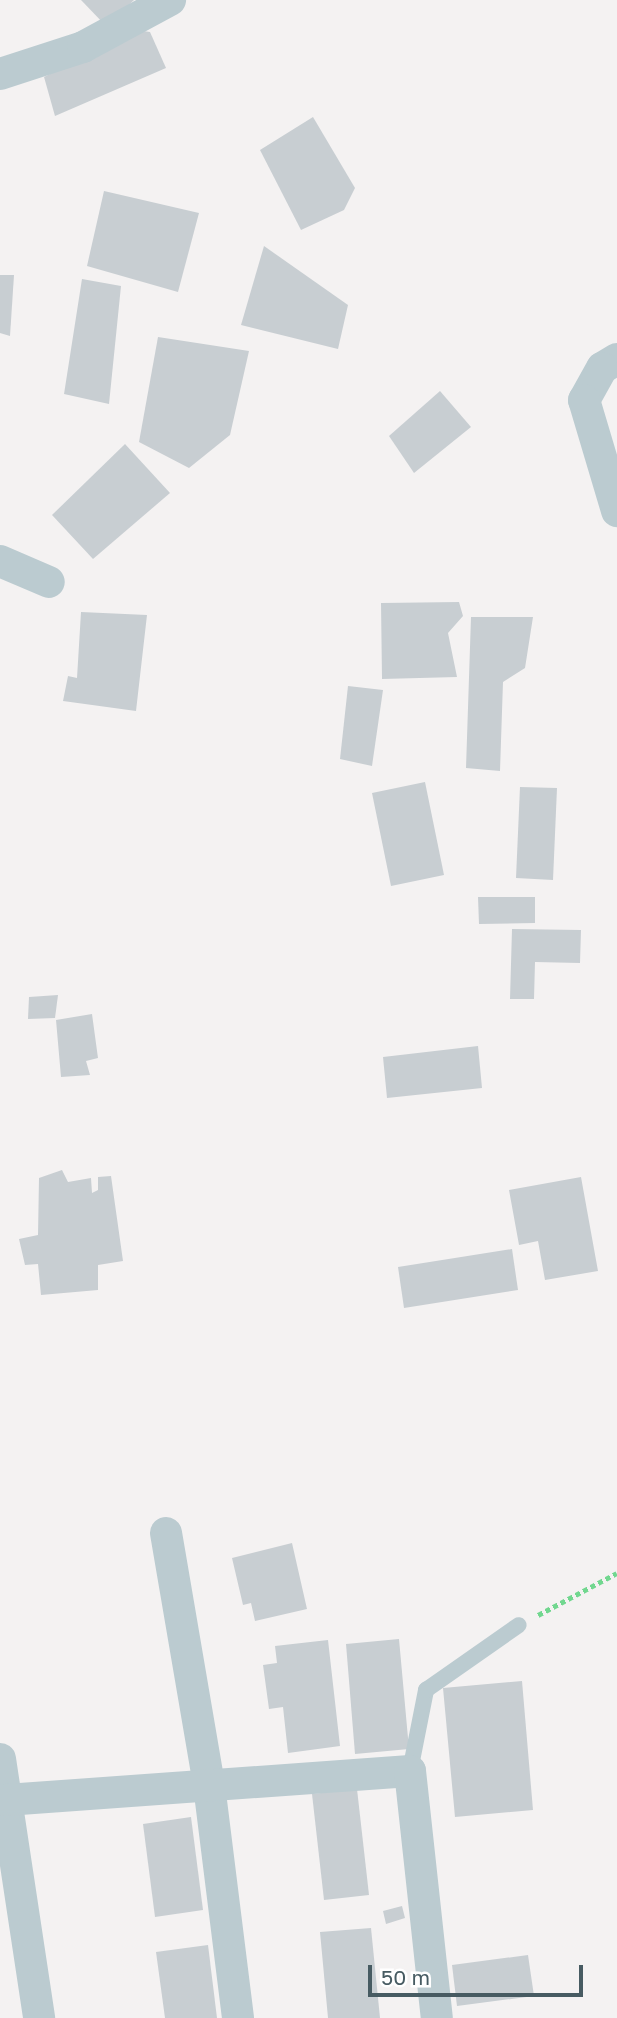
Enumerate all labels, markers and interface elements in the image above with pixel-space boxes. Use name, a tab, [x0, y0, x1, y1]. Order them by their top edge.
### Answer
scale bar	[372, 1952, 587, 1996]
text: 50 m	[381, 1964, 430, 1990]

